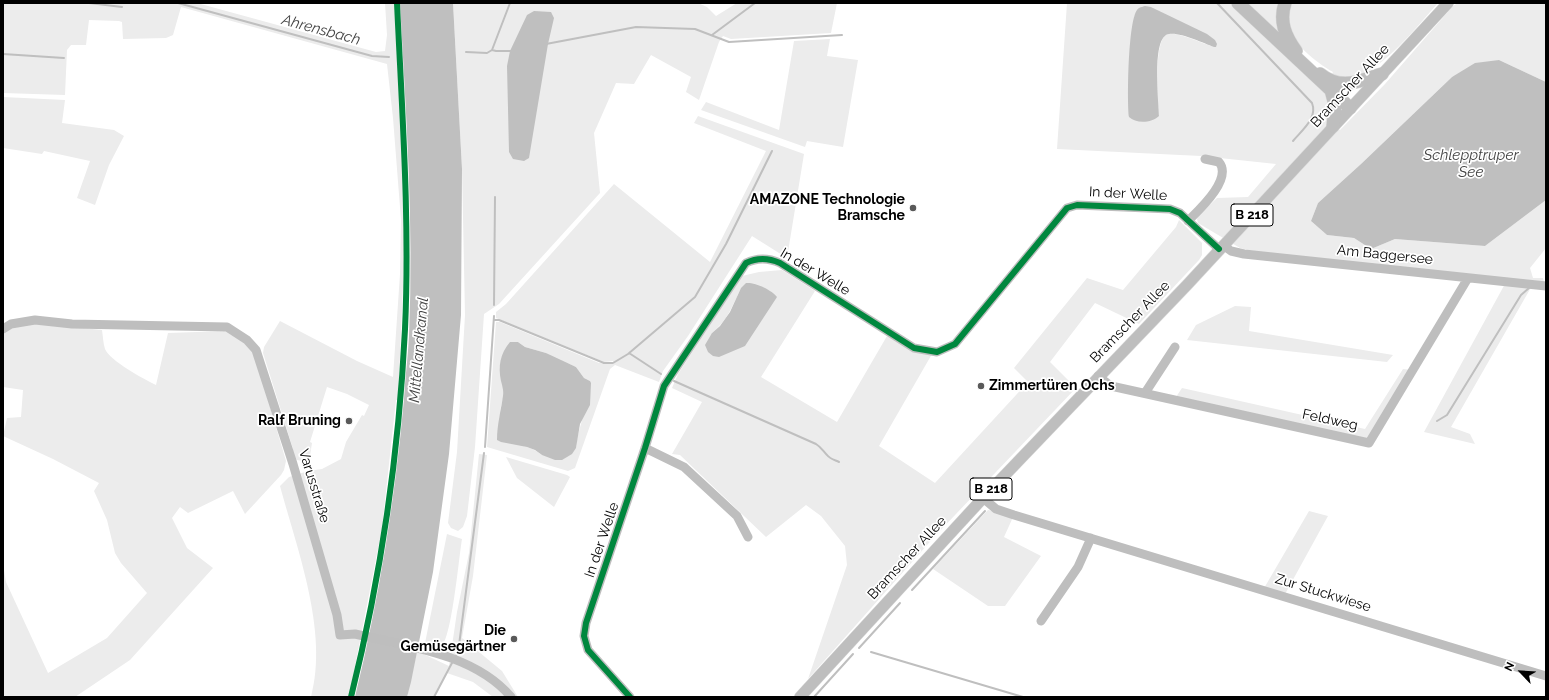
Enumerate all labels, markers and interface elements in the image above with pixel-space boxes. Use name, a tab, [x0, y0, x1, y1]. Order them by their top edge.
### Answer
water label: Ahrensbach	[280, 11, 362, 49]
street label: Bramscher Allee	[1307, 41, 1393, 131]
water label: Schlepptruper See	[1423, 146, 1519, 181]
street label: In der Welle	[1088, 184, 1168, 204]
place label: AMAZONE Technologie Bramsche	[750, 192, 905, 224]
marker: AMAZONE Technologie Bramsche	[908, 203, 918, 213]
road number: B 218	[1231, 204, 1273, 226]
street label: Am Baggersee	[1336, 242, 1434, 268]
street label: In der Welle	[777, 245, 853, 299]
street label: Bramscher Allee	[1087, 277, 1173, 367]
water label: Mittellandkanal	[405, 297, 433, 403]
place label: Zimmertüren Ochs	[989, 378, 1115, 394]
marker: Zimmertüren Ochs	[976, 381, 986, 391]
street label: Feldweg	[1301, 406, 1359, 434]
place label: Ralf Bruning	[258, 413, 341, 429]
marker: Ralf Bruning	[344, 416, 354, 426]
street label: Varusstraße	[295, 447, 333, 525]
road number: B 218	[970, 478, 1012, 500]
street label: In der Welle	[581, 500, 623, 580]
street label: Bramscher Allee	[864, 513, 950, 603]
street label: Zur Stuckwiese	[1273, 570, 1373, 616]
place label: Die Gemüsegärtner	[401, 623, 506, 656]
marker: Die Gemüsegärtner	[509, 634, 519, 644]
north arrow	[1501, 652, 1541, 692]
text: N	[1502, 660, 1517, 673]

